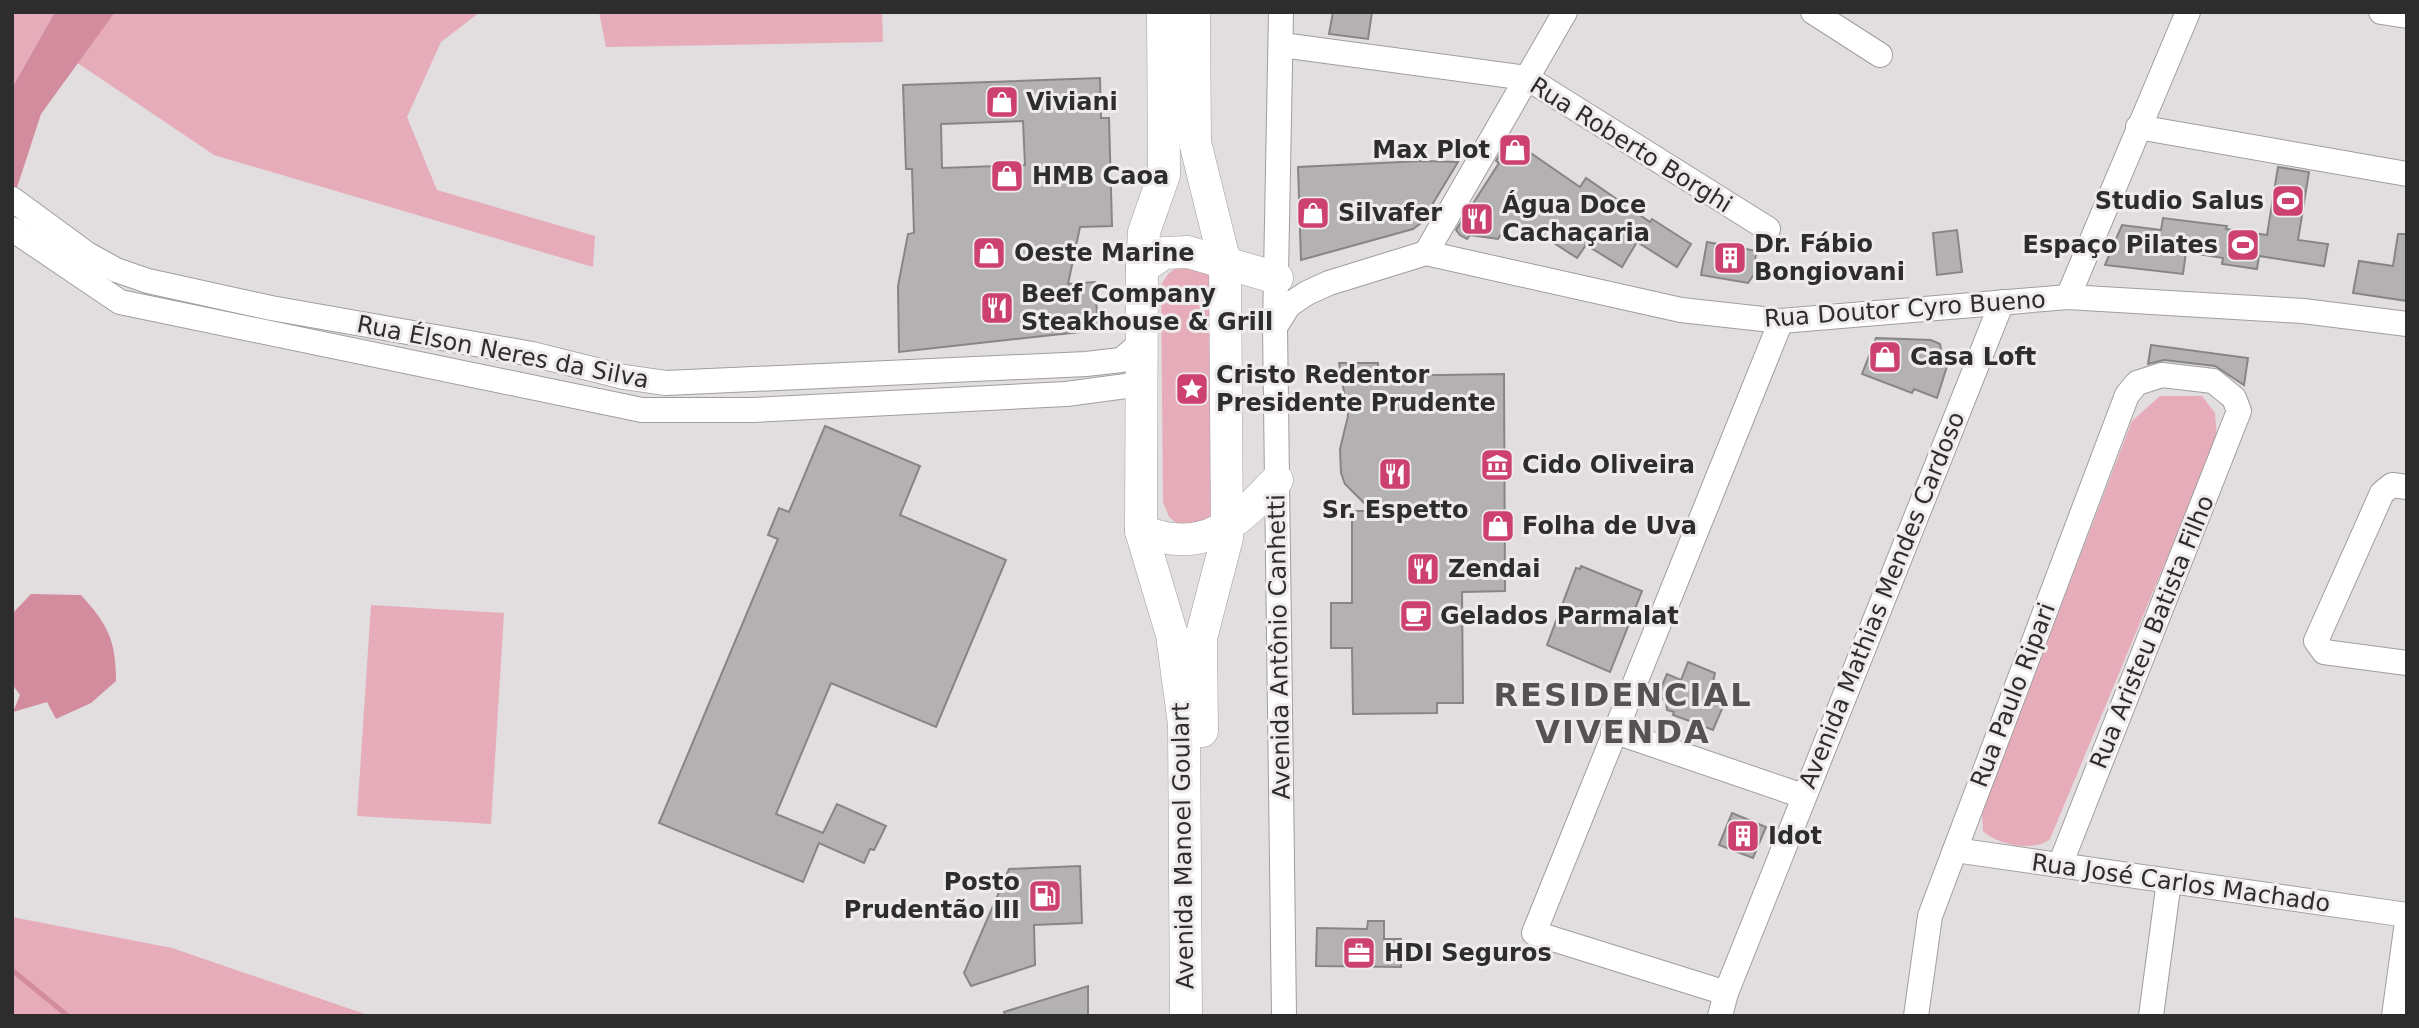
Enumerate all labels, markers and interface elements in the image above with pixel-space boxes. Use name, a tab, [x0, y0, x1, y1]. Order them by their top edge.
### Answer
street label: Rua Roberto Borghi	[1525, 71, 1737, 219]
shop icon: Viviani	[983, 83, 1021, 121]
place label: Viviani	[1026, 88, 1118, 116]
shop icon: Max Plot	[1496, 131, 1534, 169]
place label: Max Plot	[1372, 136, 1490, 164]
shop icon: HMB Caoa	[988, 157, 1026, 195]
place label: HMB Caoa	[1032, 162, 1169, 190]
sports icon: Studio Salus	[2269, 182, 2307, 220]
place label: Studio Salus	[2095, 187, 2264, 215]
place label: Água Doce Cachaçaria	[1502, 190, 1650, 247]
shop icon: Silvafer	[1294, 194, 1332, 232]
place label: Silvafer	[1338, 199, 1442, 227]
restaurant icon: Água Doce Cachaçaria	[1458, 200, 1496, 238]
sports icon: Espaço Pilates	[2224, 226, 2262, 264]
place label: Dr. Fábio Bongiovani	[1754, 230, 1905, 286]
place label: Espaço Pilates	[2023, 231, 2218, 259]
shop icon: Oeste Marine	[970, 234, 1008, 272]
place label: Oeste Marine	[1014, 239, 1195, 267]
building icon: Dr. Fábio Bongiovani	[1711, 239, 1749, 277]
place label: Beef Company Steakhouse & Grill	[1021, 280, 1273, 336]
street label: Rua Doutor Cyro Bueno	[1763, 285, 2047, 333]
restaurant icon: Beef Company Steakhouse & Grill	[978, 289, 1016, 327]
street label: Rua Élson Neres da Silva	[355, 309, 652, 394]
shop icon: Casa Loft	[1866, 338, 1904, 376]
place label: Casa Loft	[1910, 343, 2036, 371]
place label: Cristo Redentor Presidente Prudente	[1216, 361, 1496, 417]
place icon: Cristo Redentor Presidente Prudente	[1173, 370, 1211, 408]
street label: Avenida Mathias Mendes Cardoso	[1793, 408, 1971, 792]
museum icon: Cido Oliveira	[1478, 446, 1516, 484]
place label: Cido Oliveira	[1522, 451, 1695, 479]
restaurant icon: Sr. Espetto	[1376, 455, 1414, 493]
street label: Rua Aristeu Batista Filho	[2084, 491, 2220, 773]
street label: Avenida Antônio Canhetti	[1262, 494, 1296, 800]
place label: Sr. Espetto	[1322, 496, 1468, 524]
shop icon: Folha de Uva	[1479, 507, 1517, 545]
place label: Folha de Uva	[1522, 512, 1697, 540]
restaurant icon: Zendai	[1404, 550, 1442, 588]
place label: Zendai	[1448, 555, 1540, 583]
cafe icon: Gelados Parmalat	[1397, 597, 1435, 635]
street label: Rua Paulo Ripari	[1965, 599, 2061, 791]
place label: Gelados Parmalat	[1440, 602, 1679, 630]
district label: RESIDENCIAL VIVENDA	[1493, 676, 1753, 751]
street label: Avenida Manoel Goulart	[1166, 702, 1200, 990]
building icon: Idot	[1724, 817, 1762, 855]
place label: Idot	[1768, 822, 1822, 850]
street label: Rua José Carlos Machado	[2030, 848, 2332, 918]
place label: Posto Prudentão III	[844, 868, 1020, 924]
fuel station icon: Posto Prudentão III	[1026, 877, 1064, 915]
office icon: HDI Seguros	[1340, 934, 1378, 972]
place label: HDI Seguros	[1384, 939, 1552, 967]

